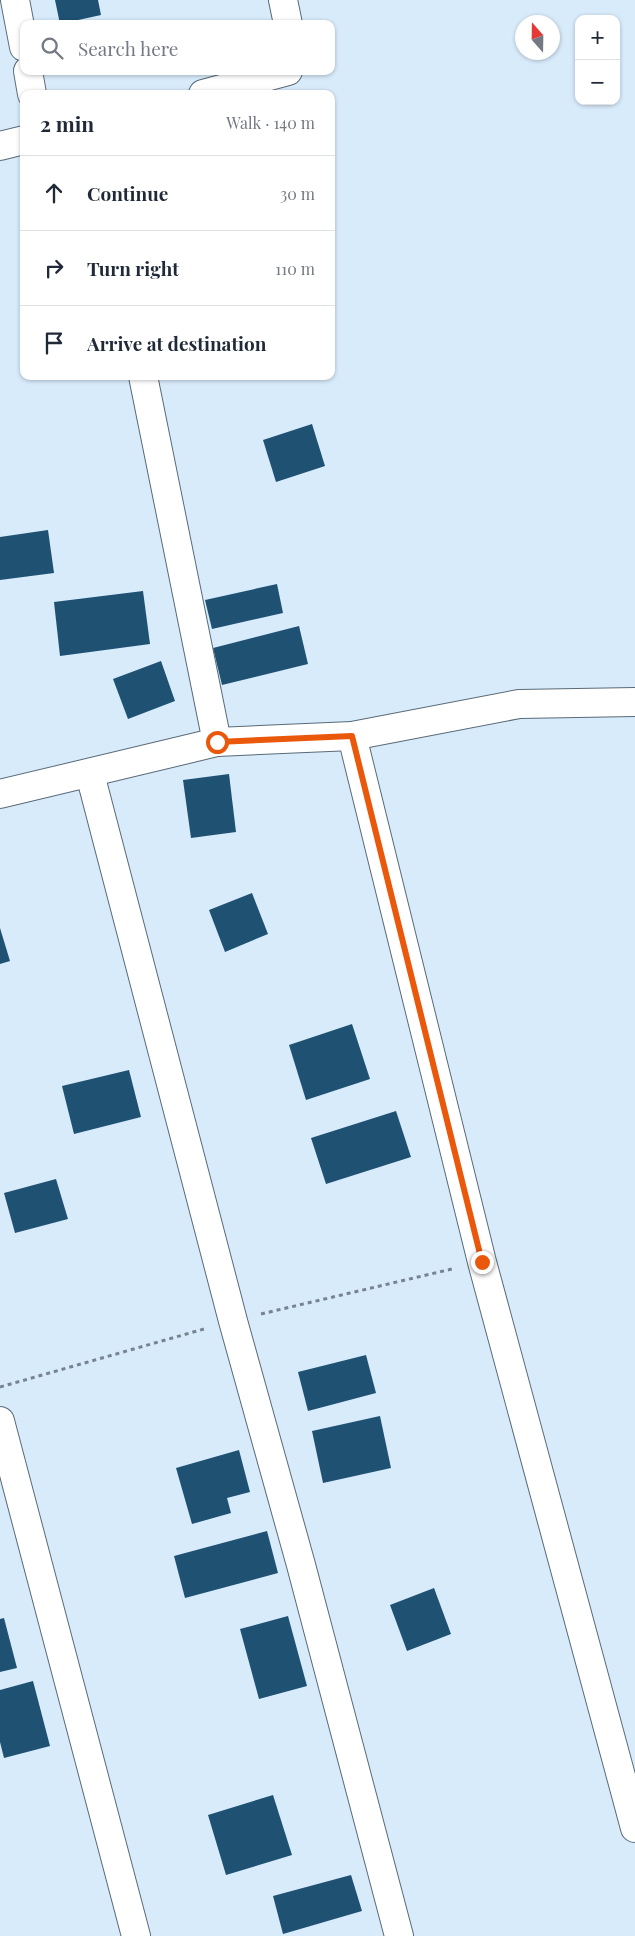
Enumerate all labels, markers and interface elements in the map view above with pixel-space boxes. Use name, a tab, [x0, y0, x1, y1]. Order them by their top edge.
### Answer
north arrow	[515, 15, 560, 60]
map controls	[575, 15, 620, 105]
button: +	[575, 15, 620, 60]
search box	[20, 20, 335, 75]
icon: search	[38, 34, 66, 62]
text: Search here	[78, 35, 178, 61]
button: −	[575, 60, 620, 105]
text: 2 min	[40, 109, 94, 137]
text: Walk · 140 m	[226, 112, 315, 133]
icon: ahead	[40, 179, 68, 207]
text: Continue	[87, 180, 168, 206]
text: 30 m	[280, 183, 315, 204]
icon: right	[40, 254, 68, 282]
text: Turn right	[87, 255, 179, 281]
text: 110 m	[275, 258, 315, 279]
icon: arrive	[40, 329, 68, 357]
text: Arrive at destination	[87, 330, 267, 356]
route start	[206, 731, 229, 754]
route end	[471, 1251, 494, 1274]

